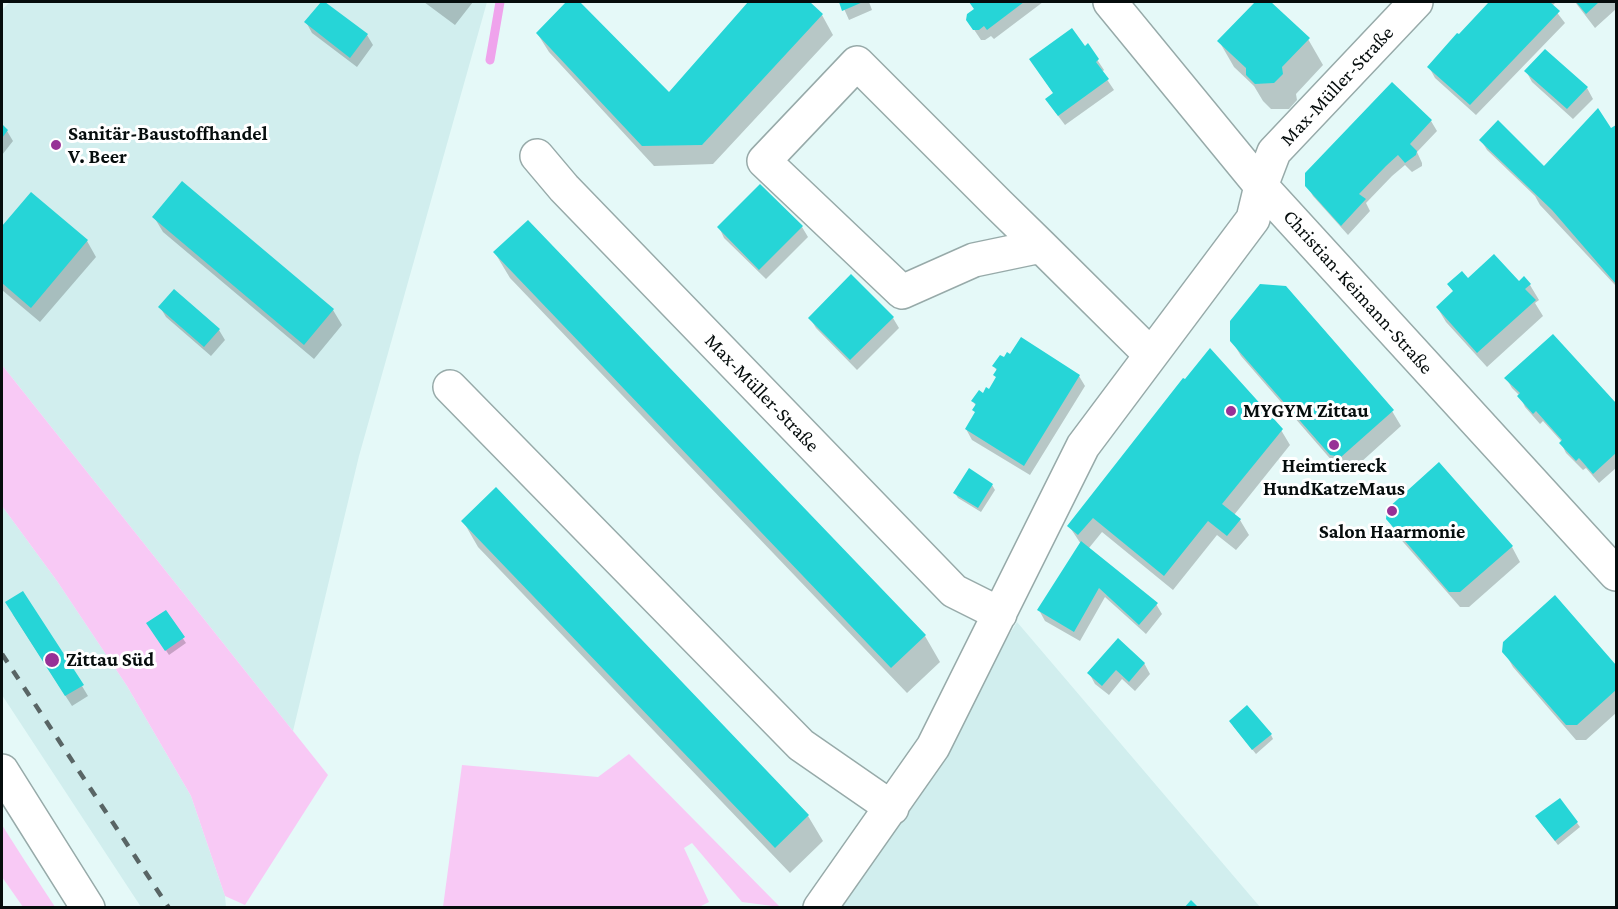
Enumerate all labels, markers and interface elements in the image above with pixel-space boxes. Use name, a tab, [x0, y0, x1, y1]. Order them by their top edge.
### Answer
street label: Max-Müller-Straße	[1275, 21, 1399, 151]
place label: Sanitär-Baustoffhandel V. Beer	[68, 122, 267, 169]
marker: Sanitär-Baustoffhandel V. Beer	[49, 138, 63, 152]
street label: Christian-Keimann-Straße	[1278, 205, 1438, 379]
street label: Max-Müller-Straße	[699, 329, 825, 457]
place label: MYGYM Zittau	[1243, 399, 1369, 423]
marker: MYGYM Zittau	[1224, 404, 1238, 418]
marker: Heimtiereck HundKatzeMaus	[1327, 438, 1341, 452]
place label: Heimtiereck HundKatzeMaus	[1263, 454, 1405, 501]
marker: Salon Haarmonie	[1385, 504, 1399, 518]
place label: Salon Haarmonie	[1319, 520, 1465, 544]
place label: Zittau Süd	[66, 648, 154, 672]
marker: Zittau Süd	[43, 651, 61, 669]

